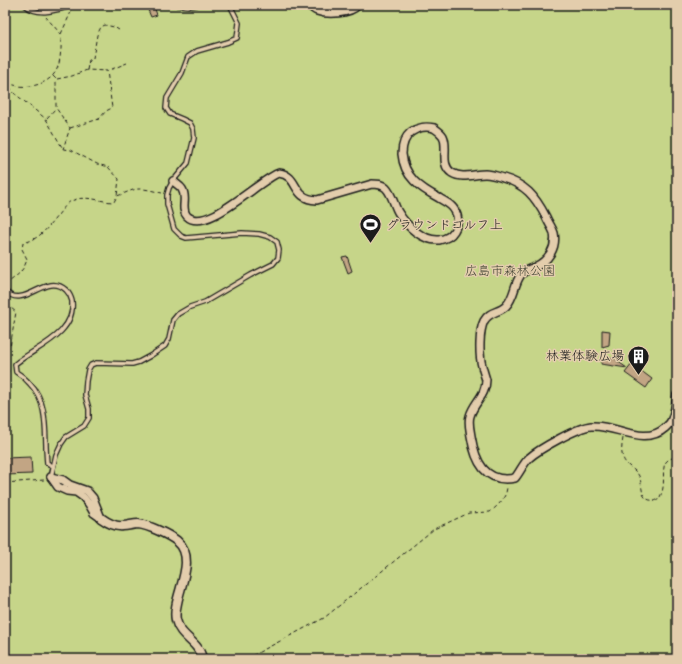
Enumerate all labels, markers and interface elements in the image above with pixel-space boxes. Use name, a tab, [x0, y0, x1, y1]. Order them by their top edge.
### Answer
sports icon: グラウンドゴルフ上	[357, 212, 383, 245]
place label: グラウンドゴルフ上	[386, 216, 502, 235]
park label: 広島市森林公園	[464, 262, 556, 281]
building icon: 林業体験広場	[626, 343, 652, 376]
place label: 林業体験広場	[546, 347, 624, 366]

